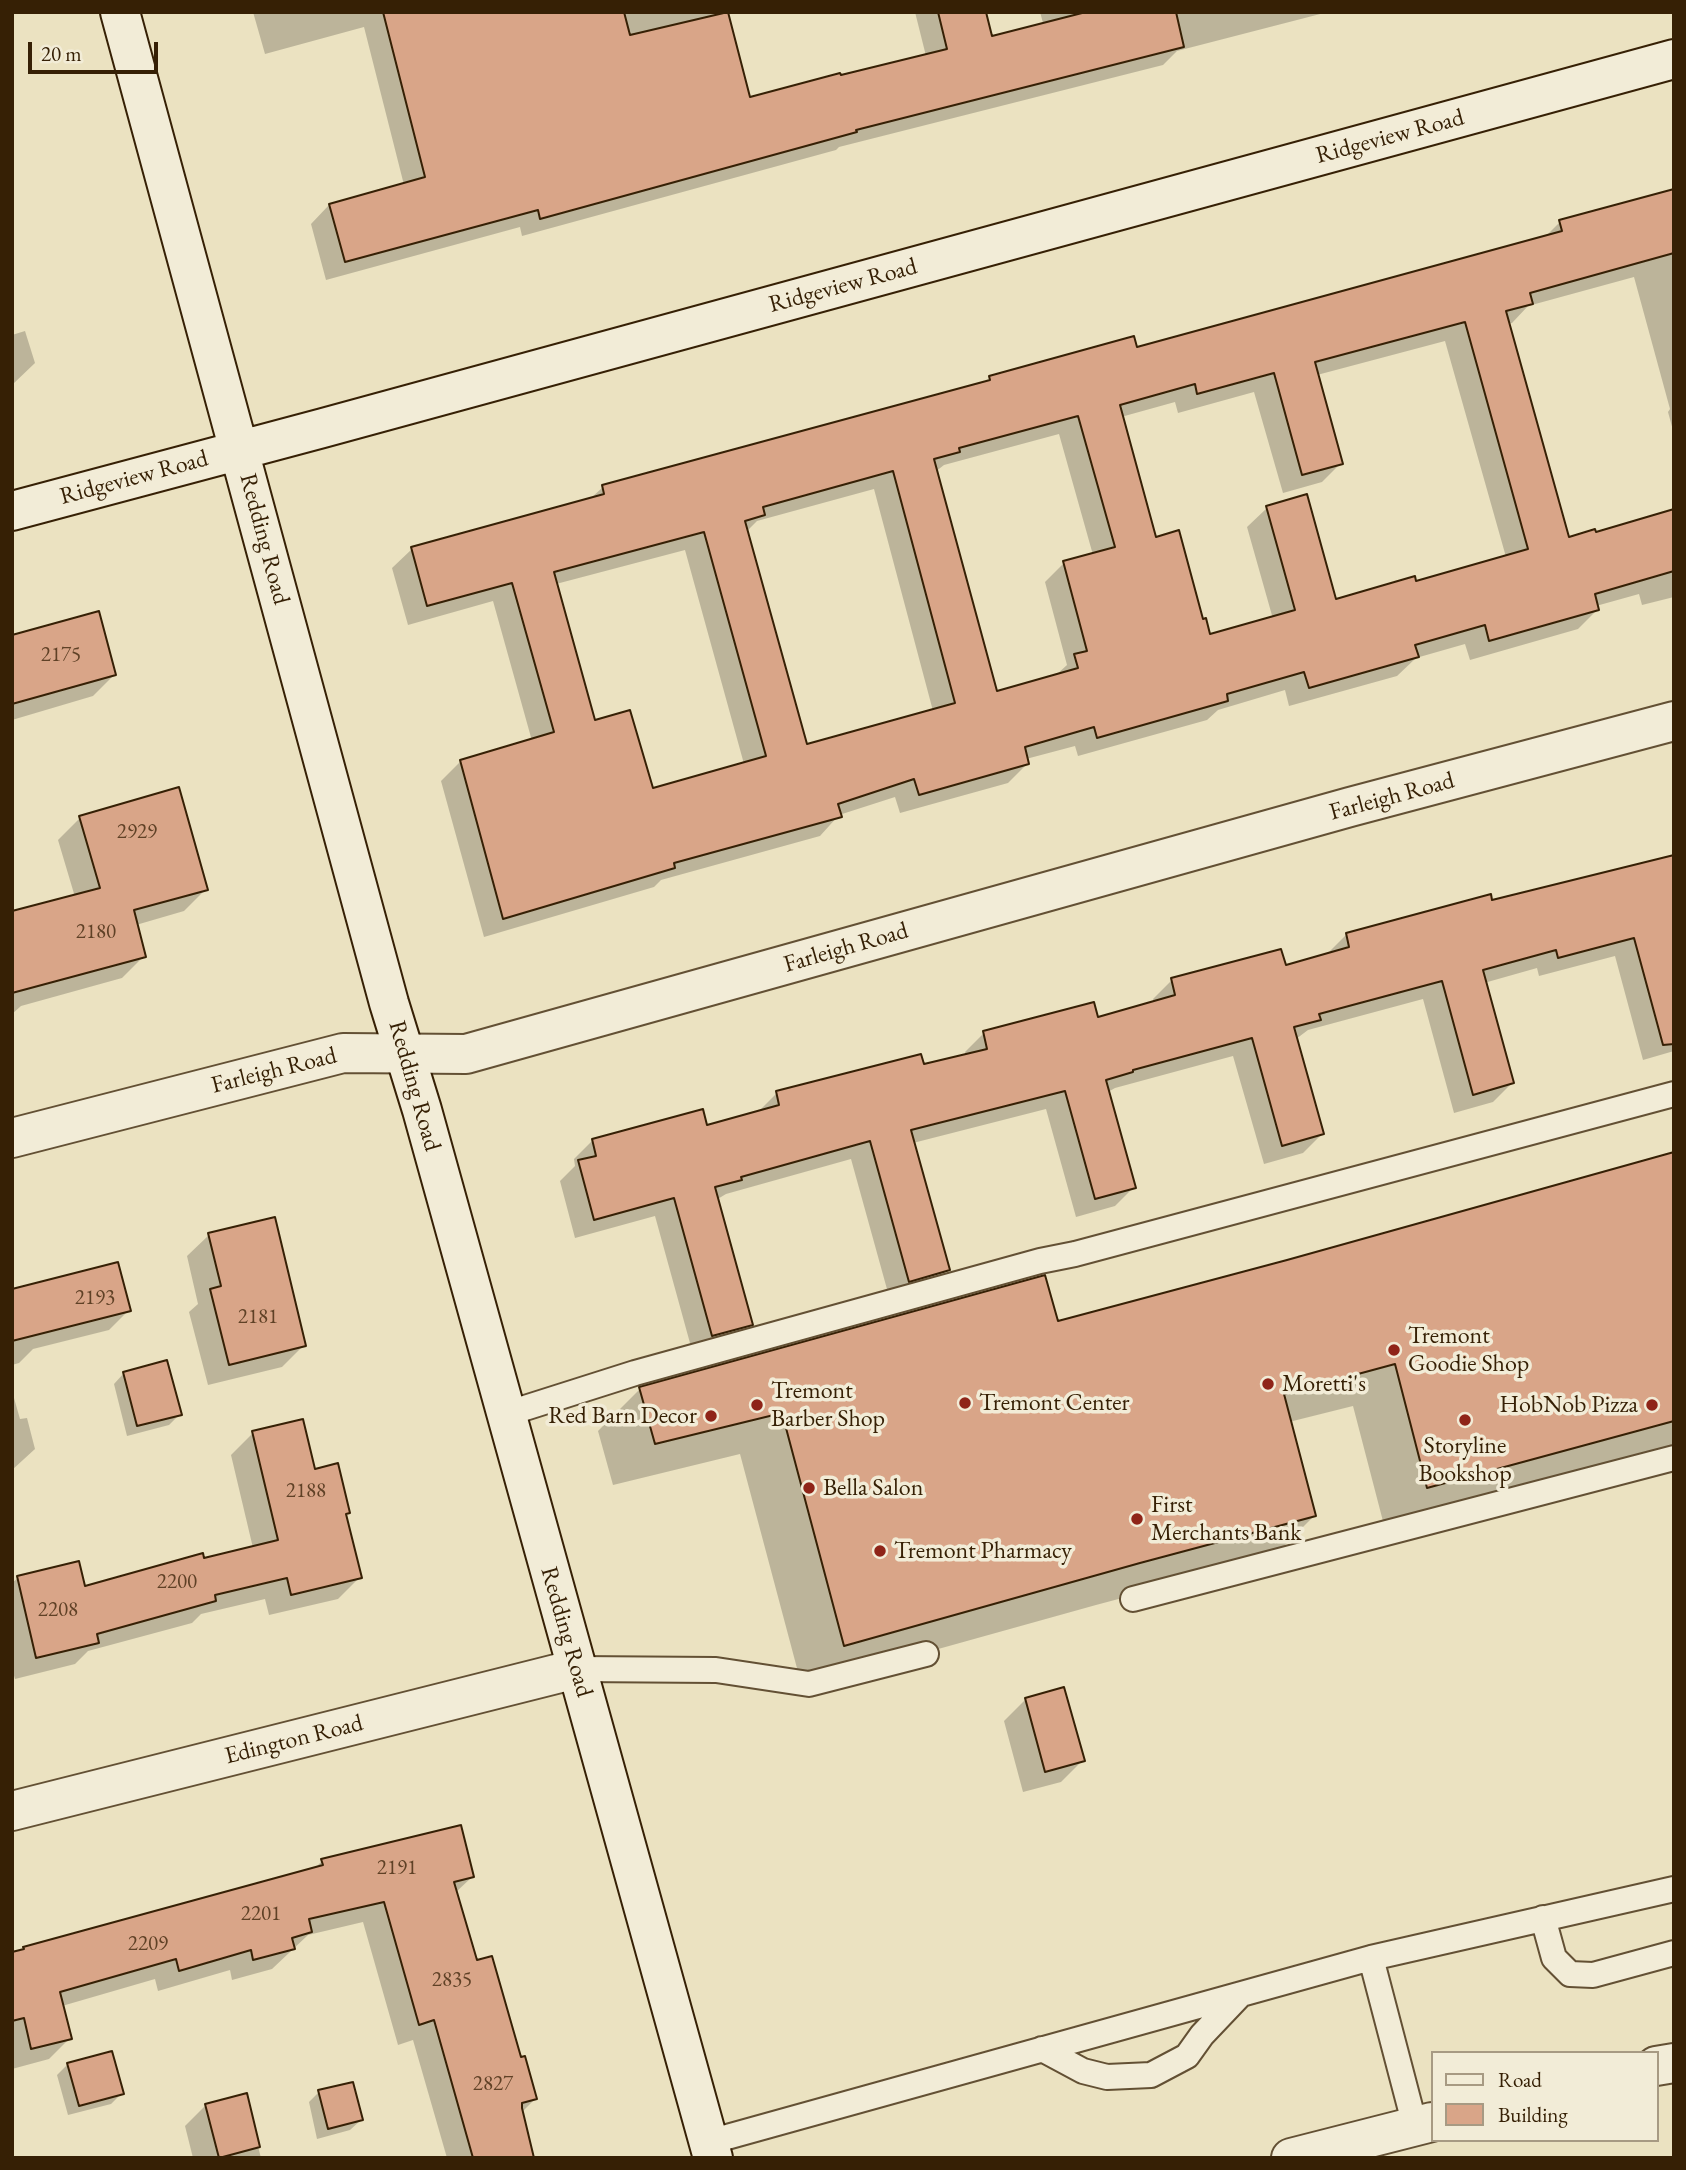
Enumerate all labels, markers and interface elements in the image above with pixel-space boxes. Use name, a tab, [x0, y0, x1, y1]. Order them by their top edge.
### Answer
scale bar	[32, 28, 161, 72]
text: 20 m	[41, 40, 82, 67]
street label: Ridgeview Road	[1313, 103, 1467, 171]
street label: Ridgeview Road	[766, 252, 920, 320]
street label: Ridgeview Road	[57, 444, 211, 512]
street label: Redding Road	[233, 470, 295, 608]
house number: 2175	[41, 642, 81, 668]
street label: Farleigh Road	[1326, 767, 1458, 827]
house number: 2929	[117, 819, 157, 845]
street label: Farleigh Road	[781, 917, 911, 979]
house number: 2180	[76, 919, 116, 945]
street label: Redding Road	[382, 1017, 446, 1155]
street label: Farleigh Road	[208, 1042, 340, 1100]
house number: 2193	[75, 1285, 115, 1311]
house number: 2181	[238, 1304, 278, 1330]
place label: Tremont Goodie Shop	[1408, 1322, 1529, 1378]
marker: Tremont Goodie Shop	[1386, 1342, 1402, 1358]
place label: Moretti's	[1282, 1370, 1366, 1398]
marker: Moretti's	[1260, 1376, 1276, 1392]
place label: Tremont Barber Shop	[771, 1377, 885, 1433]
place label: Tremont Center	[979, 1389, 1130, 1417]
place label: HobNob Pizza	[1499, 1391, 1638, 1419]
marker: Tremont Center	[957, 1395, 973, 1411]
marker: Tremont Barber Shop	[749, 1397, 765, 1413]
marker: HobNob Pizza	[1644, 1397, 1660, 1413]
place label: Red Barn Decor	[548, 1402, 697, 1430]
marker: Red Barn Decor	[703, 1408, 719, 1424]
marker: Storyline Bookshop	[1457, 1412, 1473, 1428]
place label: Storyline Bookshop	[1418, 1432, 1512, 1488]
place label: Bella Salon	[823, 1474, 923, 1502]
house number: 2188	[286, 1478, 326, 1504]
marker: Bella Salon	[801, 1480, 817, 1496]
place label: First Merchants Bank	[1151, 1491, 1302, 1547]
marker: First Merchants Bank	[1129, 1511, 1145, 1527]
place label: Tremont Pharmacy	[894, 1537, 1072, 1565]
marker: Tremont Pharmacy	[872, 1543, 888, 1559]
street label: Redding Road	[534, 1563, 598, 1701]
house number: 2200	[157, 1569, 197, 1595]
house number: 2208	[38, 1597, 78, 1623]
street label: Edington Road	[222, 1709, 366, 1771]
house number: 2191	[377, 1855, 417, 1881]
house number: 2201	[241, 1901, 281, 1927]
house number: 2209	[128, 1931, 168, 1957]
house number: 2835	[432, 1967, 472, 1993]
legend	[1430, 2051, 1658, 2142]
text: Road	[1498, 2066, 1542, 2093]
house number: 2827	[473, 2071, 513, 2097]
text: Building	[1498, 2101, 1568, 2128]

